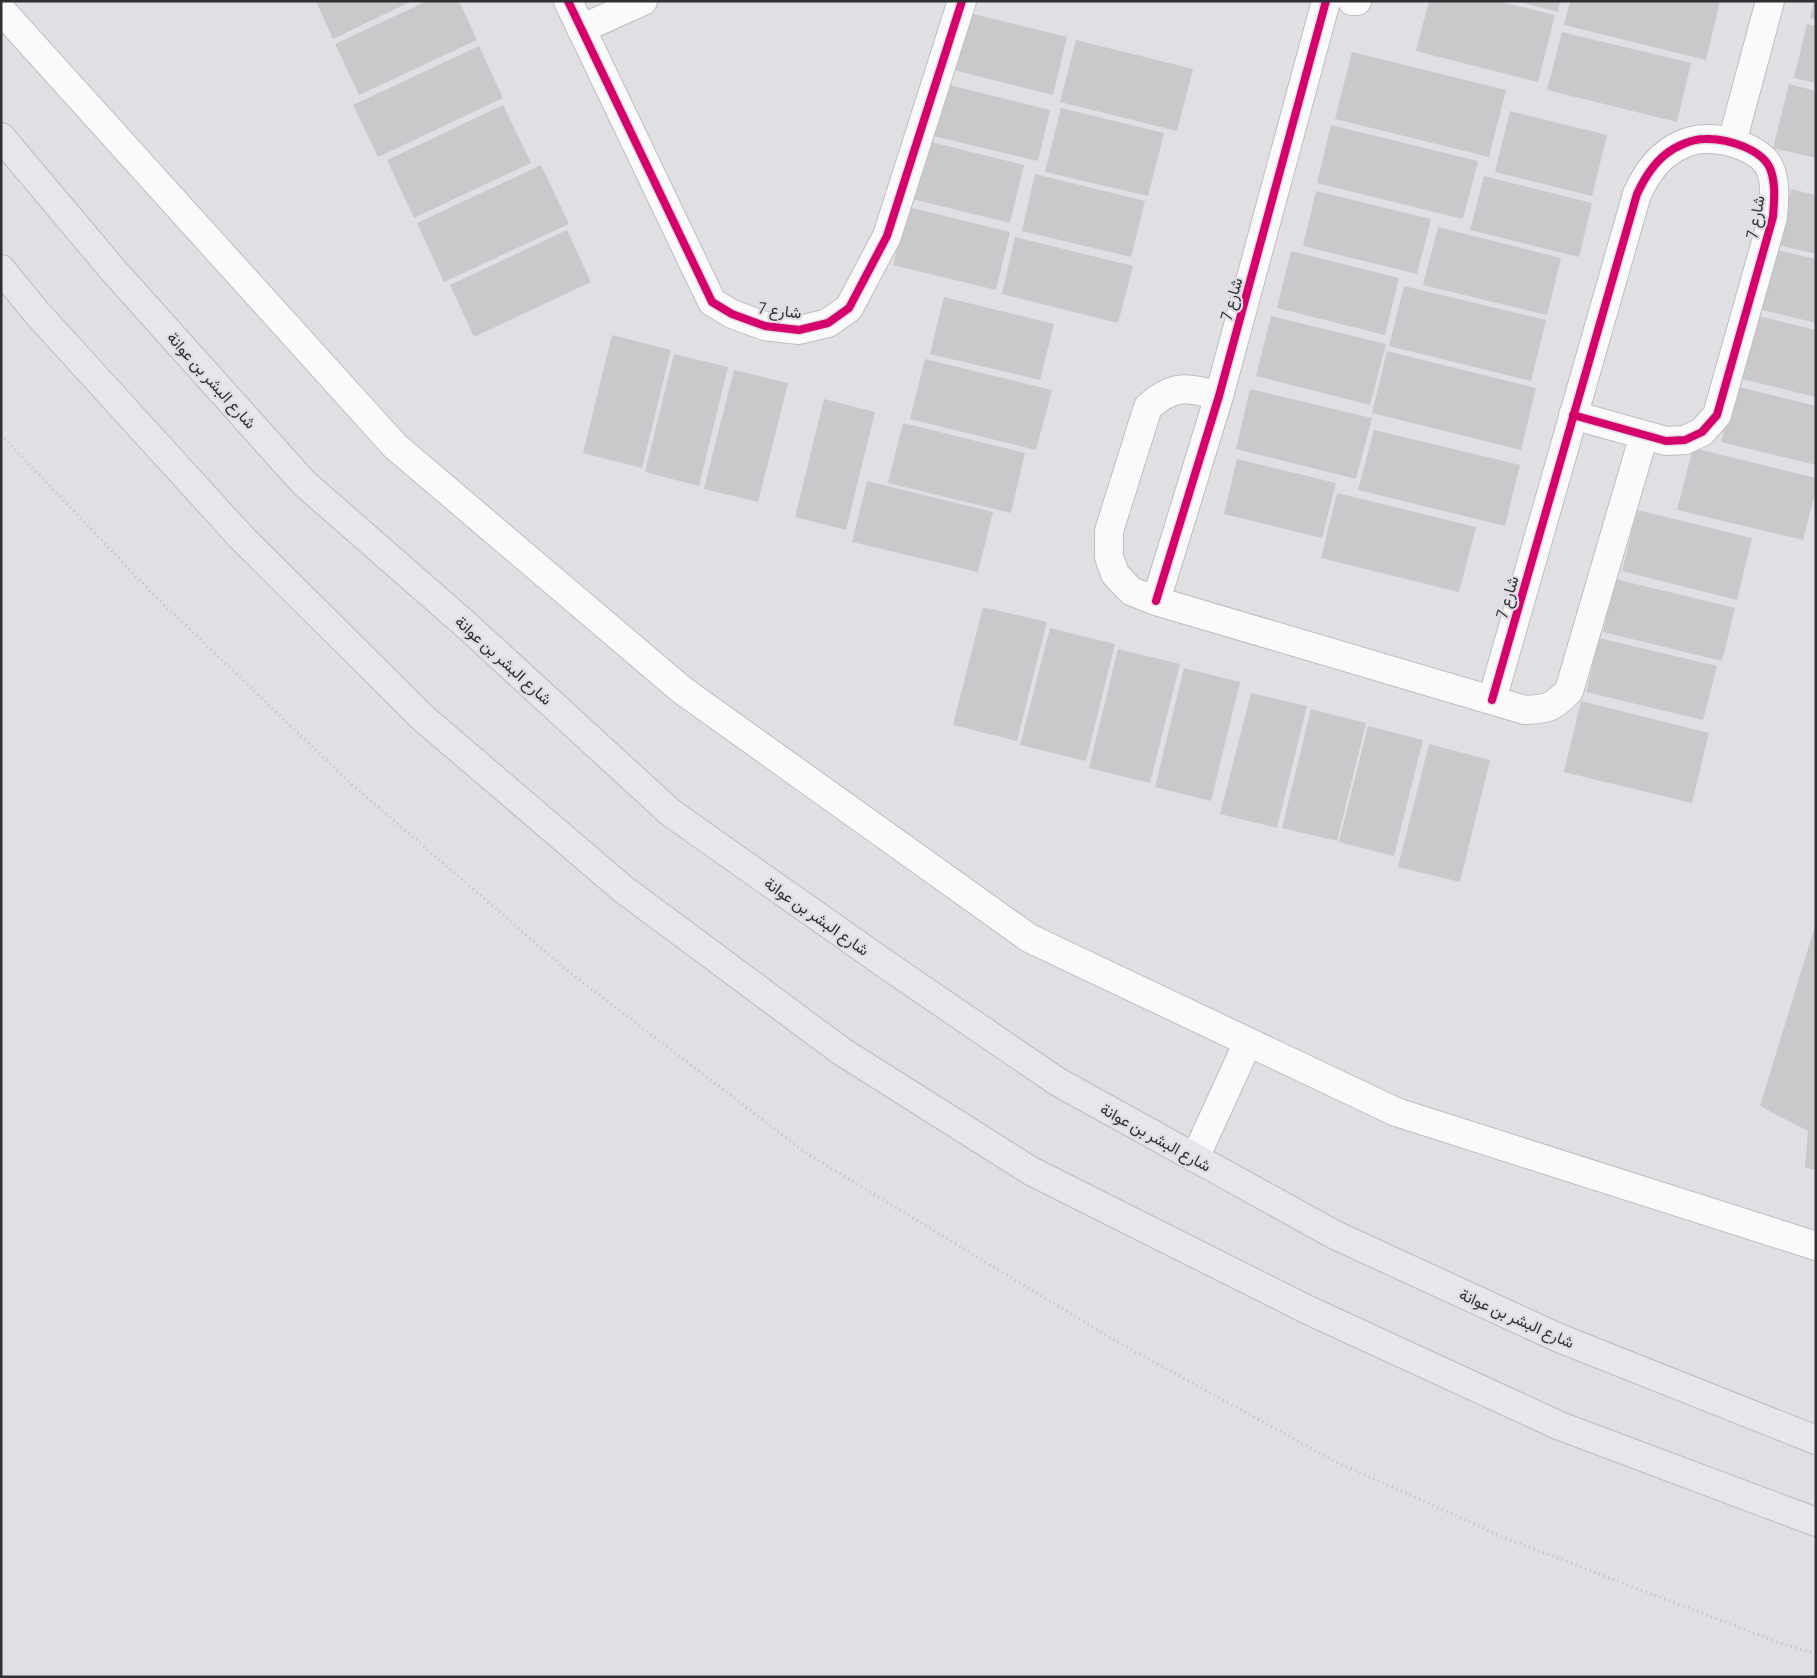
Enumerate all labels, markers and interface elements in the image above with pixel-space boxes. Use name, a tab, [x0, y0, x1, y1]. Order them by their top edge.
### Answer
street label: شارع 7	[1740, 194, 1771, 240]
street label: شارع 7	[1215, 275, 1248, 323]
street label: شارع 7	[757, 296, 803, 325]
street label: شارع البشر بن عوانة	[162, 327, 262, 434]
street label: شارع 7	[1490, 573, 1525, 621]
street label: شارع البشر بن عوانة	[450, 610, 557, 710]
street label: شارع البشر بن عوانة	[759, 872, 874, 961]
street label: شارع البشر بن عوانة	[1096, 1097, 1215, 1177]
street label: شارع البشر بن عوانة	[1456, 1283, 1578, 1354]

